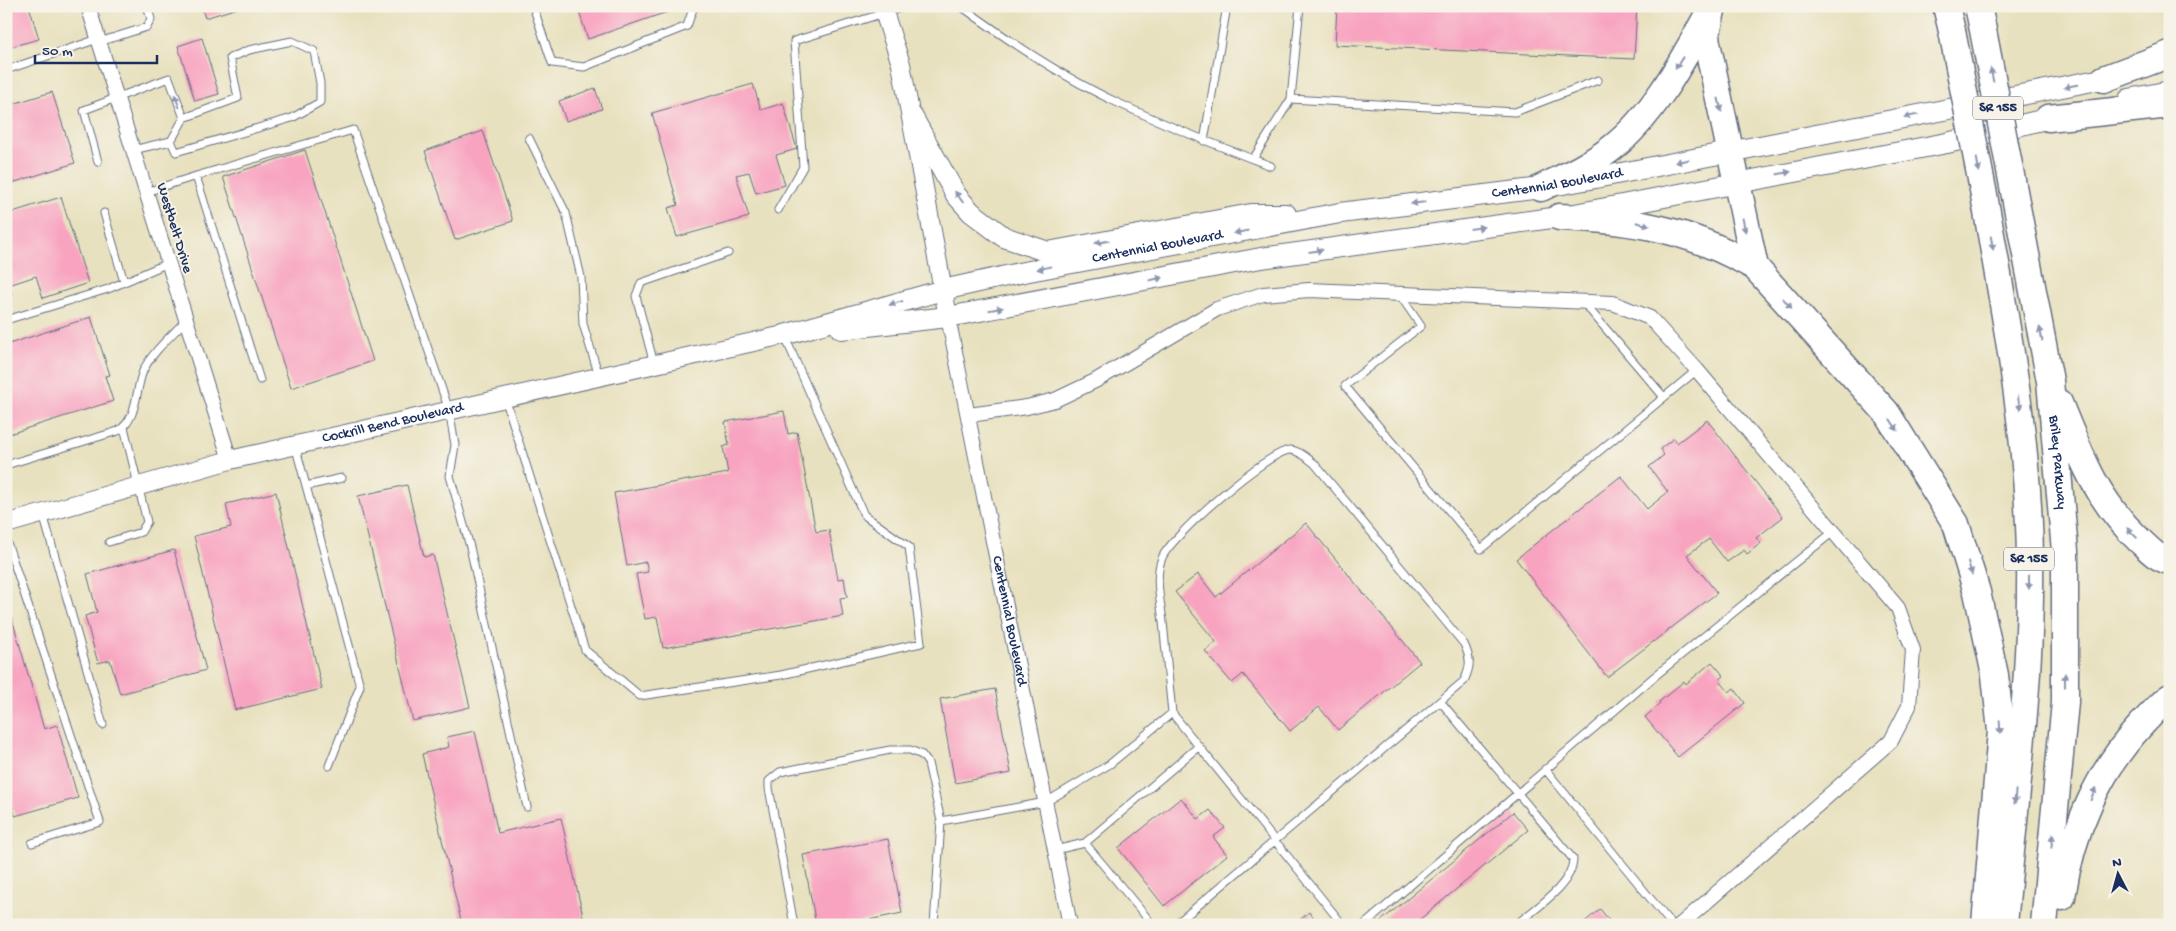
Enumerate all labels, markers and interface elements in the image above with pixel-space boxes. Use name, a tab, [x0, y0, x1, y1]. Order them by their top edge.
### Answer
scale bar	[35, 32, 158, 64]
text: 50 m	[42, 43, 73, 61]
one-way arrow	[1674, 57, 1684, 70]
one-way arrow	[1987, 66, 1995, 82]
one-way arrow	[2062, 82, 2078, 90]
one-way arrow	[173, 94, 181, 108]
road number: SR 155	[1973, 96, 2023, 120]
one-way arrow	[1716, 98, 1724, 114]
one-way arrow	[1903, 113, 1919, 121]
one-way arrow	[1675, 157, 1690, 165]
one-way arrow	[1975, 157, 1983, 173]
street label: Centennial Boulevard	[1491, 164, 1625, 203]
one-way arrow	[1776, 169, 1792, 177]
street label: Westbelt Drive	[152, 181, 196, 276]
one-way arrow	[954, 190, 964, 204]
one-way arrow	[1410, 199, 1426, 207]
one-way arrow	[1741, 217, 1749, 233]
one-way arrow	[1635, 220, 1650, 228]
one-way arrow	[1469, 224, 1485, 232]
street label: Centennial Boulevard	[1091, 226, 1225, 268]
one-way arrow	[1232, 228, 1248, 236]
one-way arrow	[1989, 235, 1997, 251]
one-way arrow	[1094, 238, 1109, 246]
one-way arrow	[1308, 246, 1324, 254]
one-way arrow	[1036, 265, 1052, 273]
one-way arrow	[1148, 274, 1164, 282]
one-way arrow	[1781, 297, 1793, 309]
one-way arrow	[888, 299, 903, 307]
one-way arrow	[988, 304, 1004, 312]
one-way arrow	[2036, 325, 2044, 341]
one-way arrow	[2015, 395, 2023, 411]
street label: Cockrill Bend Boulevard	[321, 398, 466, 448]
street label: Briley Parkway	[2044, 414, 2070, 511]
one-way arrow	[1890, 418, 1899, 432]
one-way arrow	[2126, 527, 2138, 539]
road number: SR 155	[2004, 548, 2054, 570]
street label: Centennial Boulevard	[987, 554, 1031, 689]
one-way arrow	[1966, 560, 1974, 575]
one-way arrow	[2025, 575, 2033, 591]
one-way arrow	[2061, 671, 2069, 687]
one-way arrow	[1997, 719, 2005, 735]
one-way arrow	[2089, 786, 2097, 801]
one-way arrow	[2011, 789, 2019, 805]
one-way arrow	[2048, 833, 2056, 849]
north arrow	[2094, 848, 2144, 898]
text: N	[2111, 855, 2122, 872]

